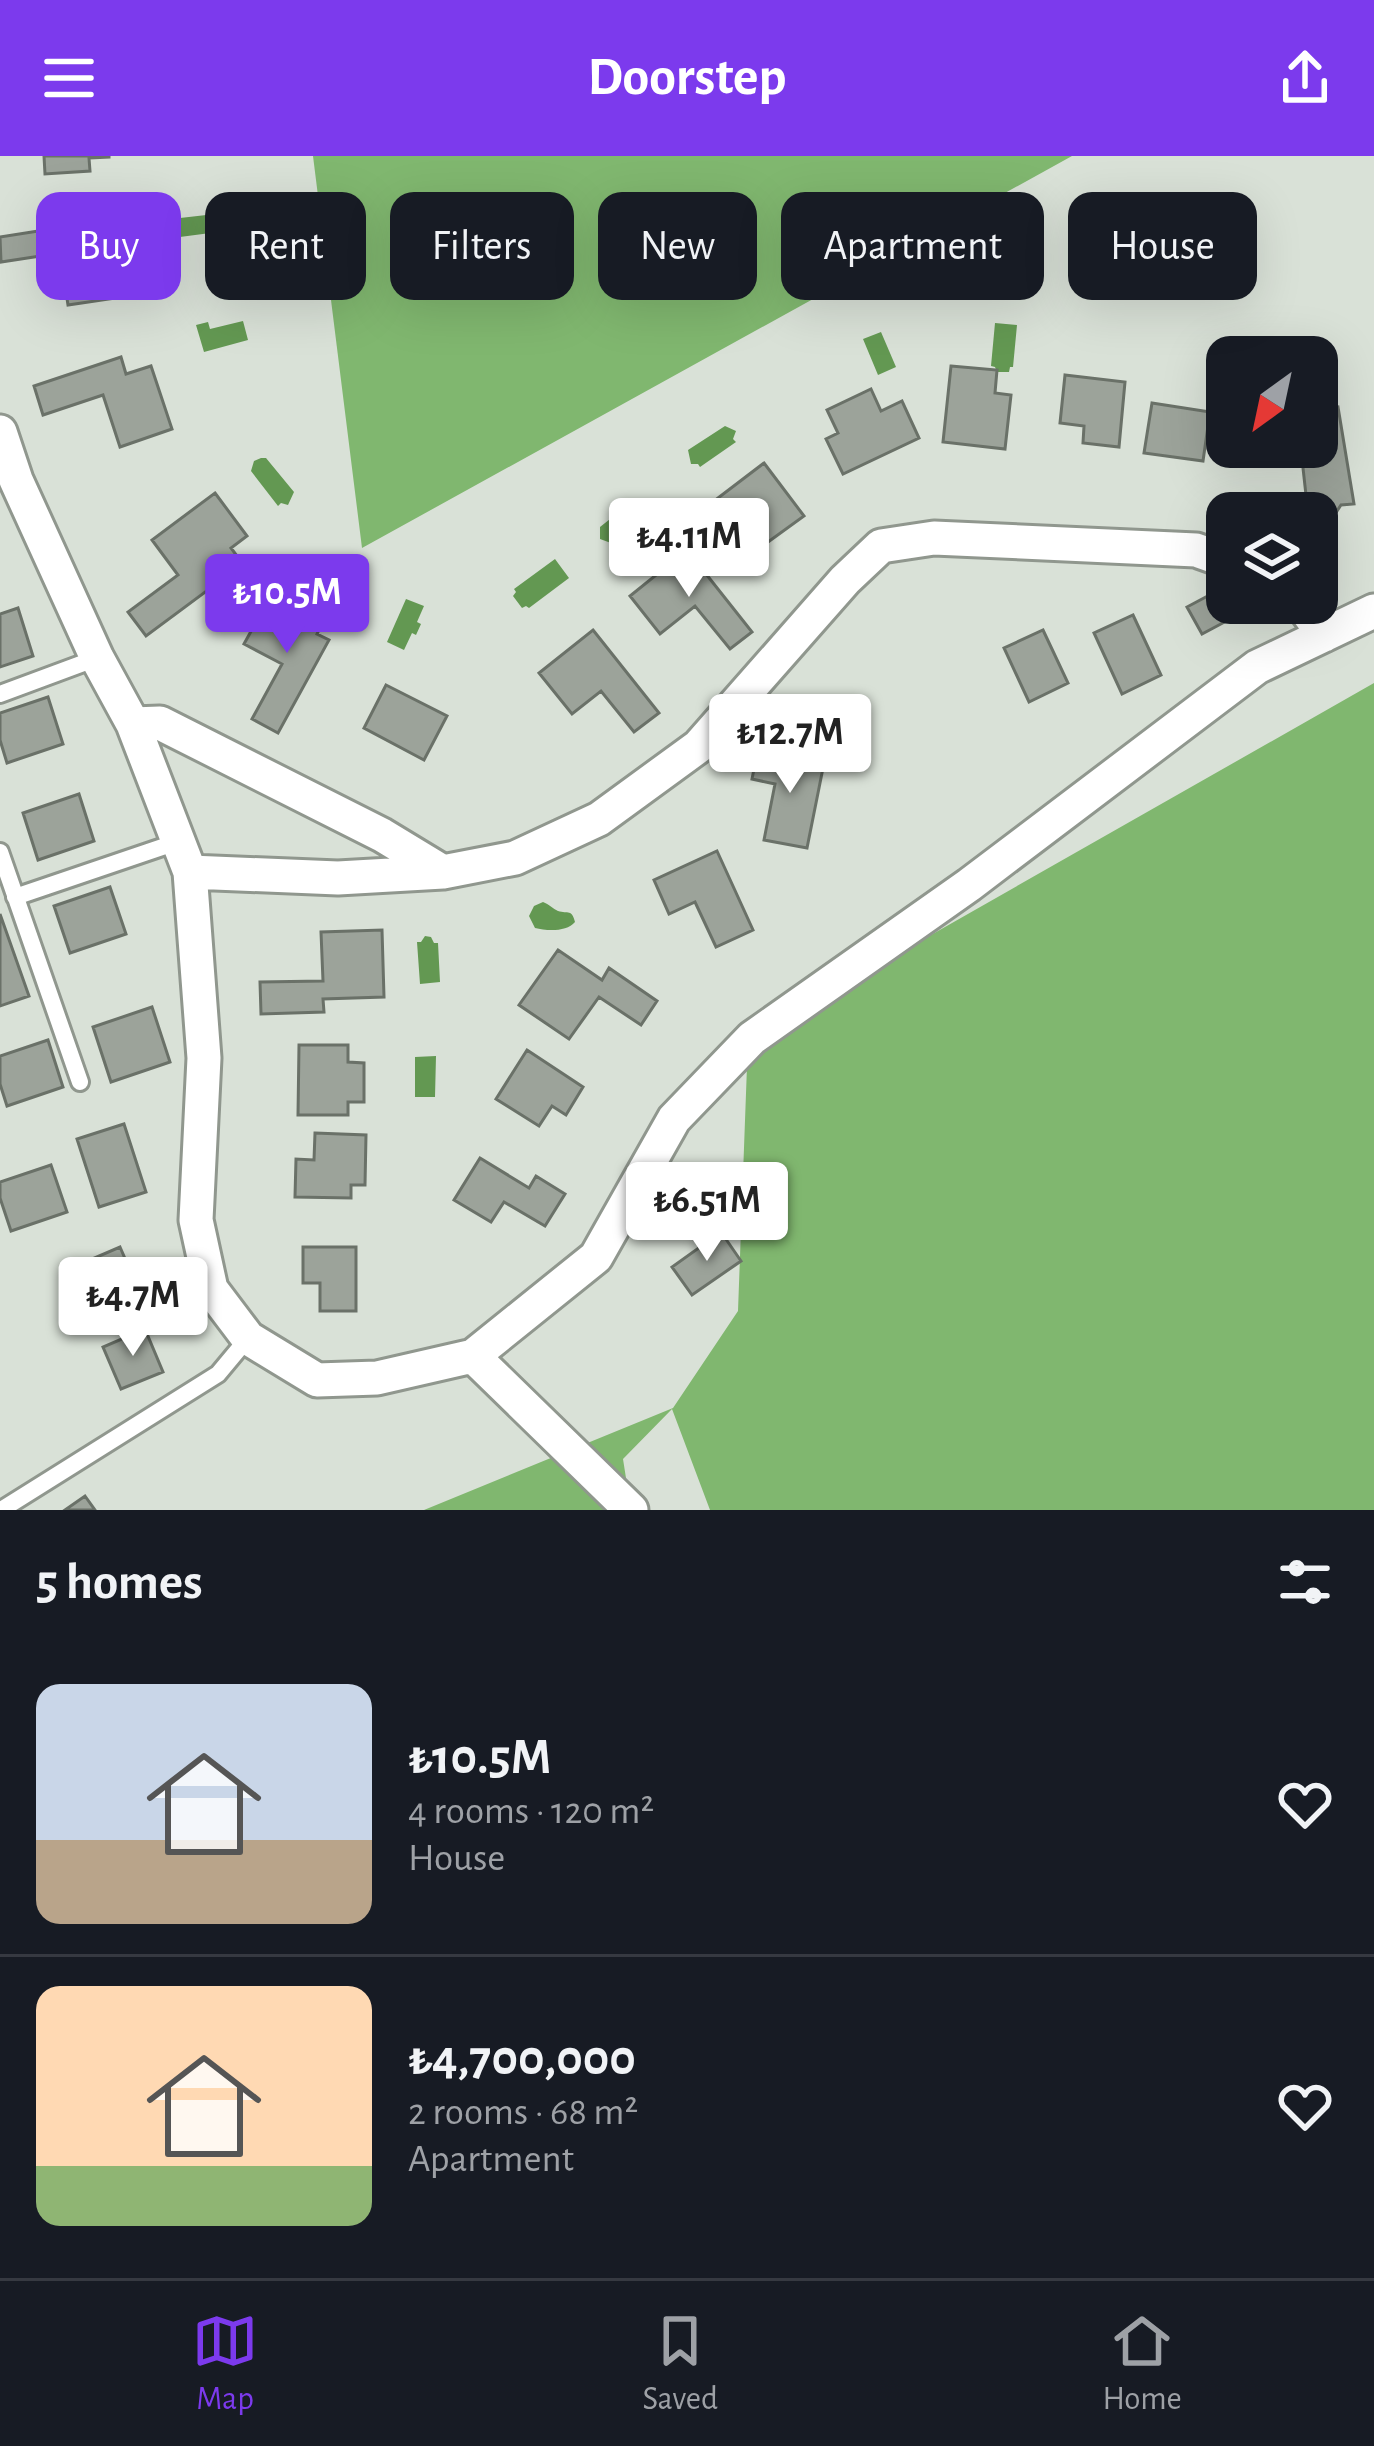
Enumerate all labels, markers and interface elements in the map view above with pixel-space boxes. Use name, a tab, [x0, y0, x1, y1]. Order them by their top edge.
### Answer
icon: menu	[36, 45, 102, 111]
icon: share	[1272, 45, 1338, 111]
text: Doorstep	[587, 51, 787, 105]
chip: Buy	[36, 192, 181, 300]
chip: Rent	[205, 192, 366, 300]
chip: Filters	[390, 192, 574, 300]
chip: New	[598, 192, 757, 300]
chip: Apartment	[781, 192, 1044, 300]
chip: House	[1068, 192, 1257, 300]
north arrow	[1206, 336, 1338, 468]
map controls	[1206, 336, 1338, 624]
button: layers	[1206, 492, 1338, 624]
pin: ₺4.11M	[591, 498, 787, 600]
text: ₺4.11M	[636, 517, 742, 556]
pin: ₺10.5M	[189, 554, 385, 656]
text: ₺10.5M	[232, 573, 342, 612]
pin: ₺12.7M	[692, 694, 888, 796]
text: ₺12.7M	[736, 713, 844, 752]
pin: ₺6.51M	[609, 1162, 805, 1264]
text: ₺6.51M	[653, 1181, 761, 1220]
pin: ₺4.7M	[49, 1257, 217, 1359]
text: ₺4.7M	[86, 1276, 180, 1315]
icon: filters	[1272, 1549, 1338, 1615]
text: 5 homes	[36, 1557, 203, 1608]
icon: home	[132, 1732, 276, 1876]
text: ₺10.5M	[408, 1732, 551, 1783]
icon: heart	[1272, 1771, 1338, 1837]
text: 4 rooms · 120 m²	[408, 1792, 654, 1831]
text: House	[408, 1839, 505, 1878]
text: ₺4,700,000	[408, 2033, 636, 2084]
icon: home	[132, 2034, 276, 2178]
icon: heart	[1272, 2073, 1338, 2139]
text: 2 rooms · 68 m²	[408, 2093, 638, 2132]
text: Apartment	[408, 2140, 574, 2179]
tab: Map	[192, 2308, 258, 2420]
tab: Saved	[643, 2308, 718, 2420]
tab: Home	[1102, 2308, 1182, 2420]

